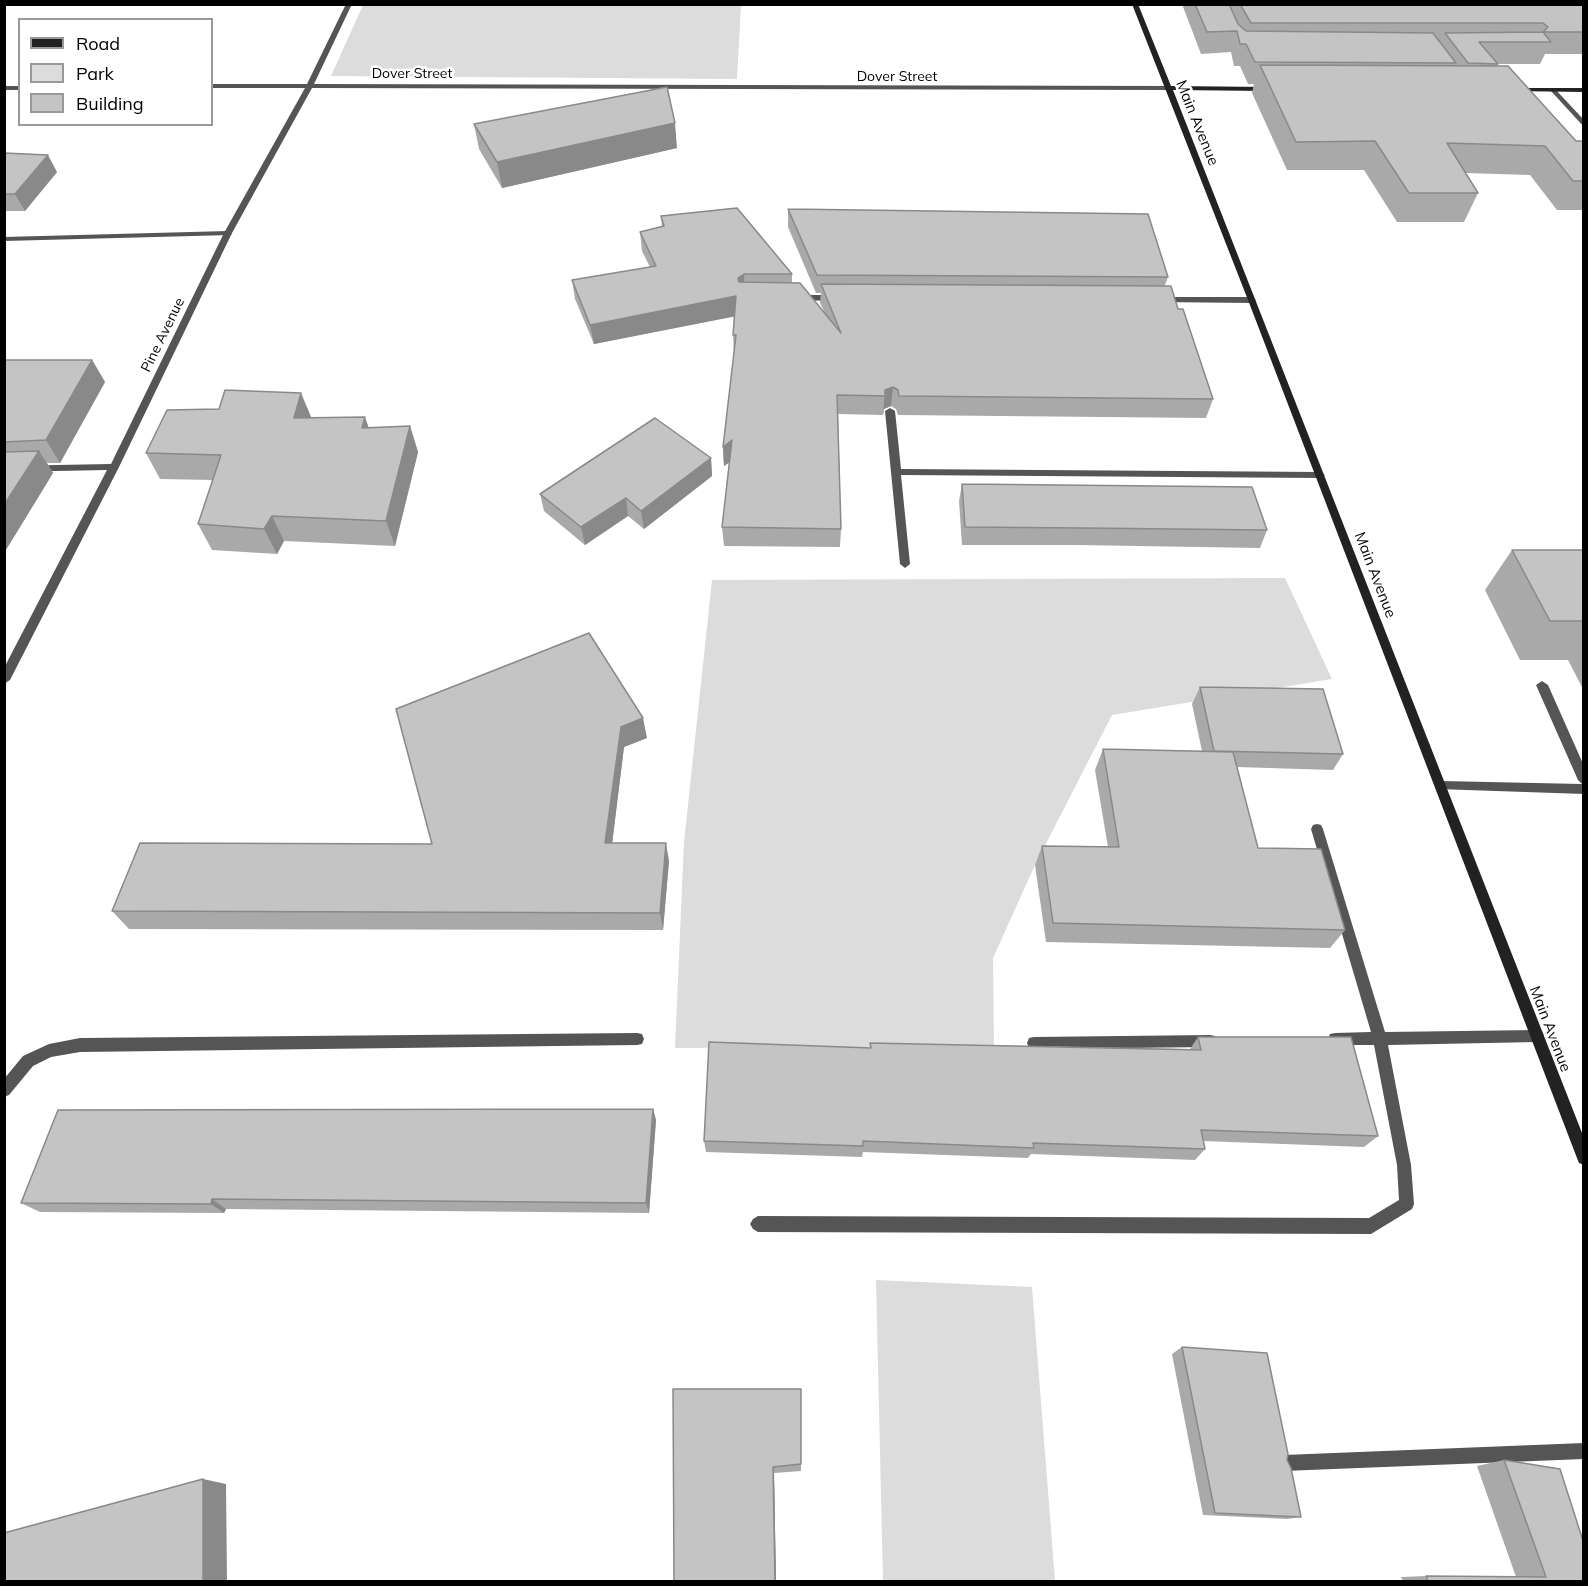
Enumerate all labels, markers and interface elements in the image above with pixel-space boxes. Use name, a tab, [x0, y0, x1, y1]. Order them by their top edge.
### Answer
legend	[18, 18, 213, 126]
text: Road	[76, 32, 120, 55]
text: Park	[76, 62, 114, 85]
street label: Dover Street	[372, 66, 452, 82]
street label: Dover Street	[857, 69, 937, 85]
street label: Main Avenue	[1172, 78, 1222, 168]
text: Building	[76, 92, 144, 115]
street label: Pine Avenue	[138, 295, 188, 375]
street label: Main Avenue	[1350, 530, 1400, 620]
street label: Main Avenue	[1525, 984, 1575, 1074]

